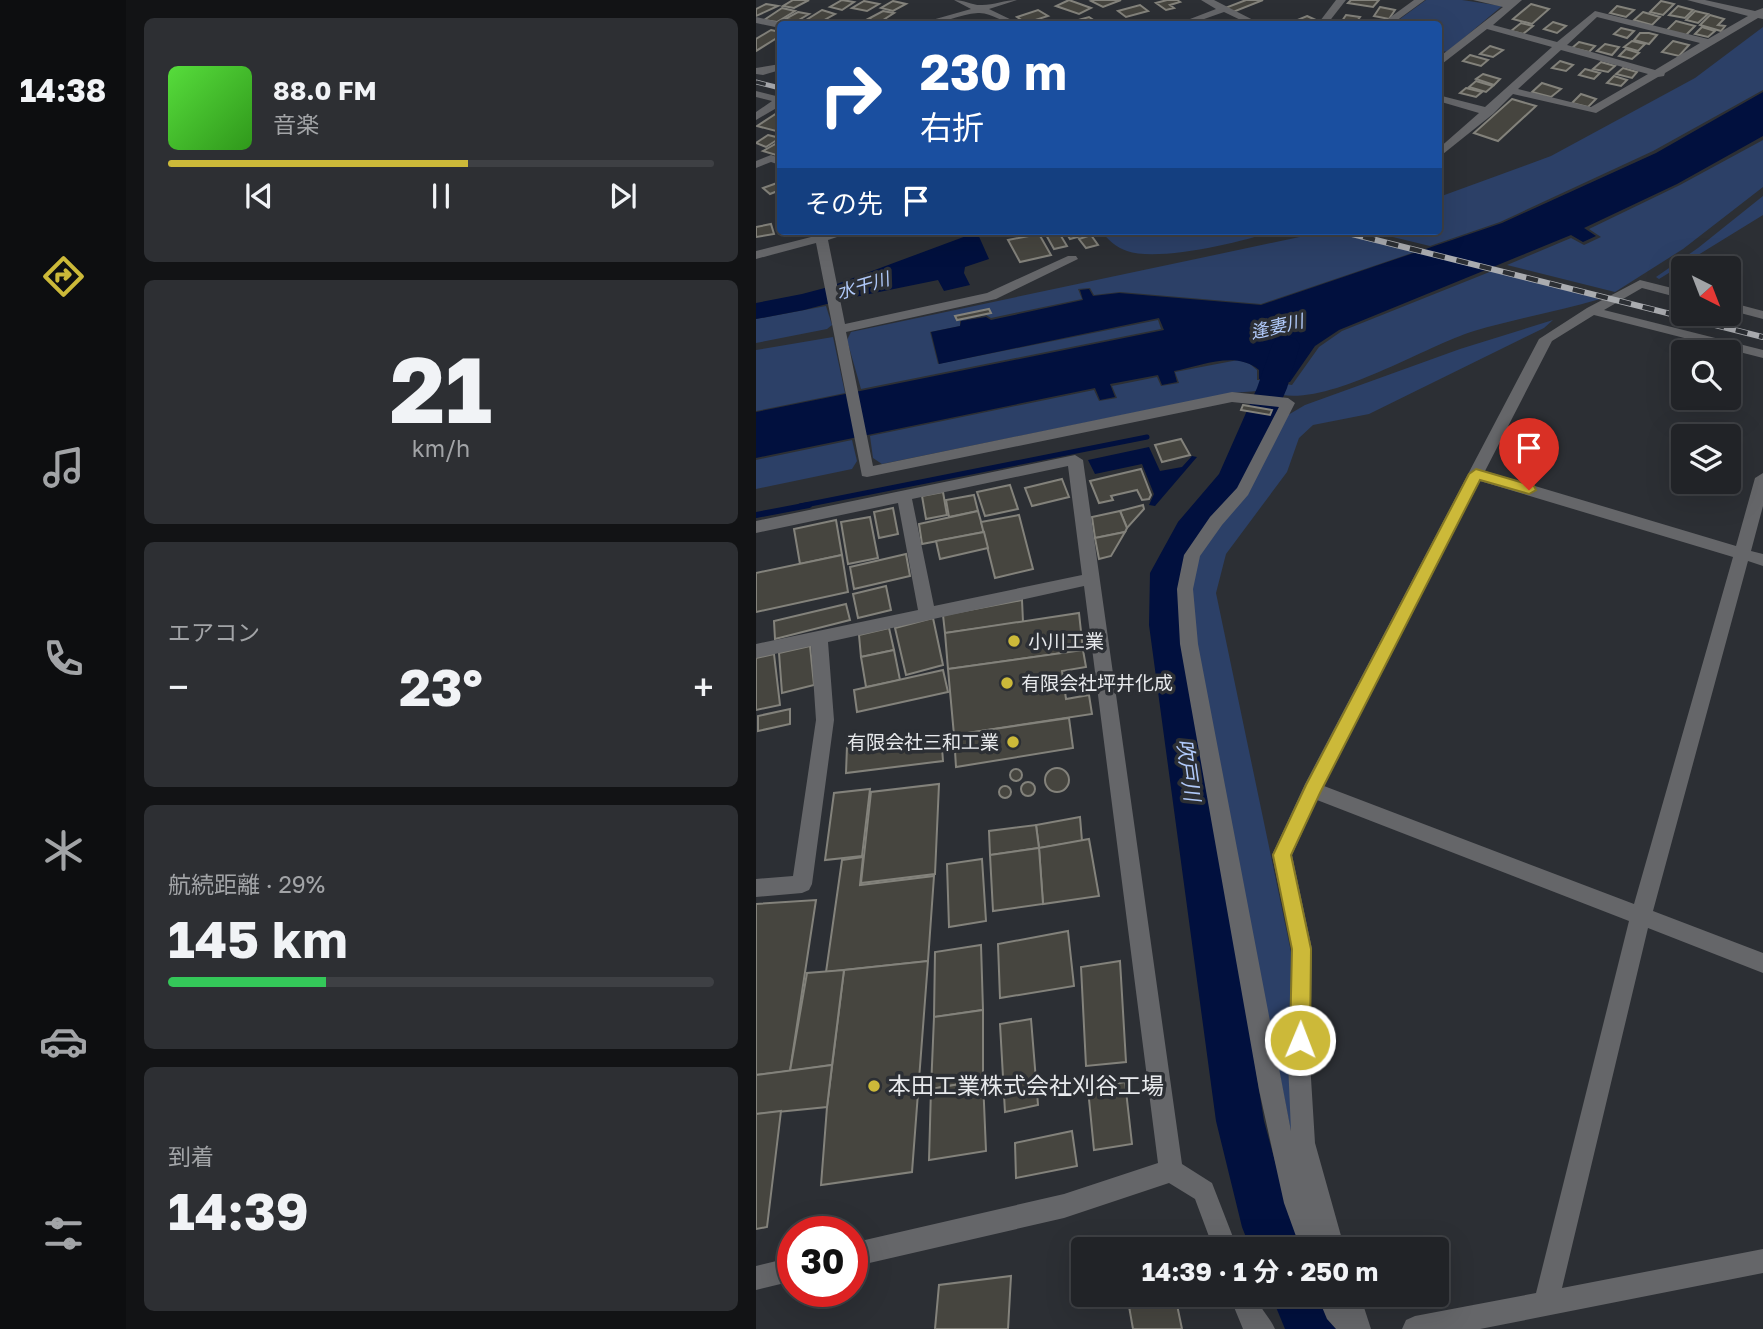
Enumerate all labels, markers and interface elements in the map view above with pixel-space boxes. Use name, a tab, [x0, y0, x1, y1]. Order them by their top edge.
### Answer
text: 230 m	[920, 42, 1067, 101]
icon: right	[805, 49, 896, 140]
text: 14:38	[20, 71, 106, 109]
text: 88.0 FM	[273, 75, 377, 106]
text: 右折	[920, 108, 984, 146]
text: 音楽	[273, 110, 319, 138]
icon: previous	[240, 177, 278, 215]
icon: pause	[422, 177, 460, 215]
icon: next	[604, 177, 642, 215]
icon: arrive	[897, 182, 935, 220]
text: その先	[805, 188, 883, 219]
icon: directions	[39, 252, 88, 301]
north arrow	[1671, 256, 1741, 326]
map controls	[1671, 256, 1741, 494]
water label: 水干川	[834, 266, 894, 303]
water label: 逢妻川	[1248, 309, 1308, 343]
text: 21	[390, 334, 492, 443]
button: search	[1671, 340, 1741, 410]
pin	[1499, 418, 1559, 490]
button: layers	[1671, 424, 1741, 494]
icon: arrive	[1510, 429, 1548, 467]
text: km/h	[412, 434, 470, 462]
icon: music	[39, 443, 88, 492]
text: エアコン	[168, 618, 260, 646]
place label: 小川工業	[1028, 629, 1104, 652]
marker: 小川工業	[1006, 633, 1022, 649]
icon: phone	[39, 634, 88, 683]
text: 23°	[399, 655, 483, 717]
text: −	[168, 664, 189, 709]
text: +	[693, 664, 714, 709]
place label: 有限会社坪井化成	[1021, 671, 1173, 694]
marker: 有限会社坪井化成	[999, 675, 1015, 691]
place label: 有限会社三和工業	[847, 730, 999, 753]
marker: 有限会社三和工業	[1005, 734, 1021, 750]
water label: 吹戸川	[1172, 737, 1207, 805]
icon: climate	[39, 826, 88, 875]
text: 航続距離 · 29%	[168, 870, 325, 898]
text: 145 km	[168, 907, 348, 969]
position arrow	[1263, 1003, 1337, 1077]
icon: car	[39, 1017, 88, 1066]
place label: 本田工業株式会社刈谷工場	[888, 1071, 1164, 1099]
marker: 本田工業株式会社刈谷工場	[866, 1078, 882, 1094]
text: 到着	[168, 1142, 214, 1170]
text: 14:39	[168, 1179, 309, 1241]
icon: filters	[39, 1209, 88, 1258]
speed limit sign: 30	[777, 1216, 868, 1307]
text: 14:39 · 1 分 · 250 m	[1142, 1256, 1378, 1287]

